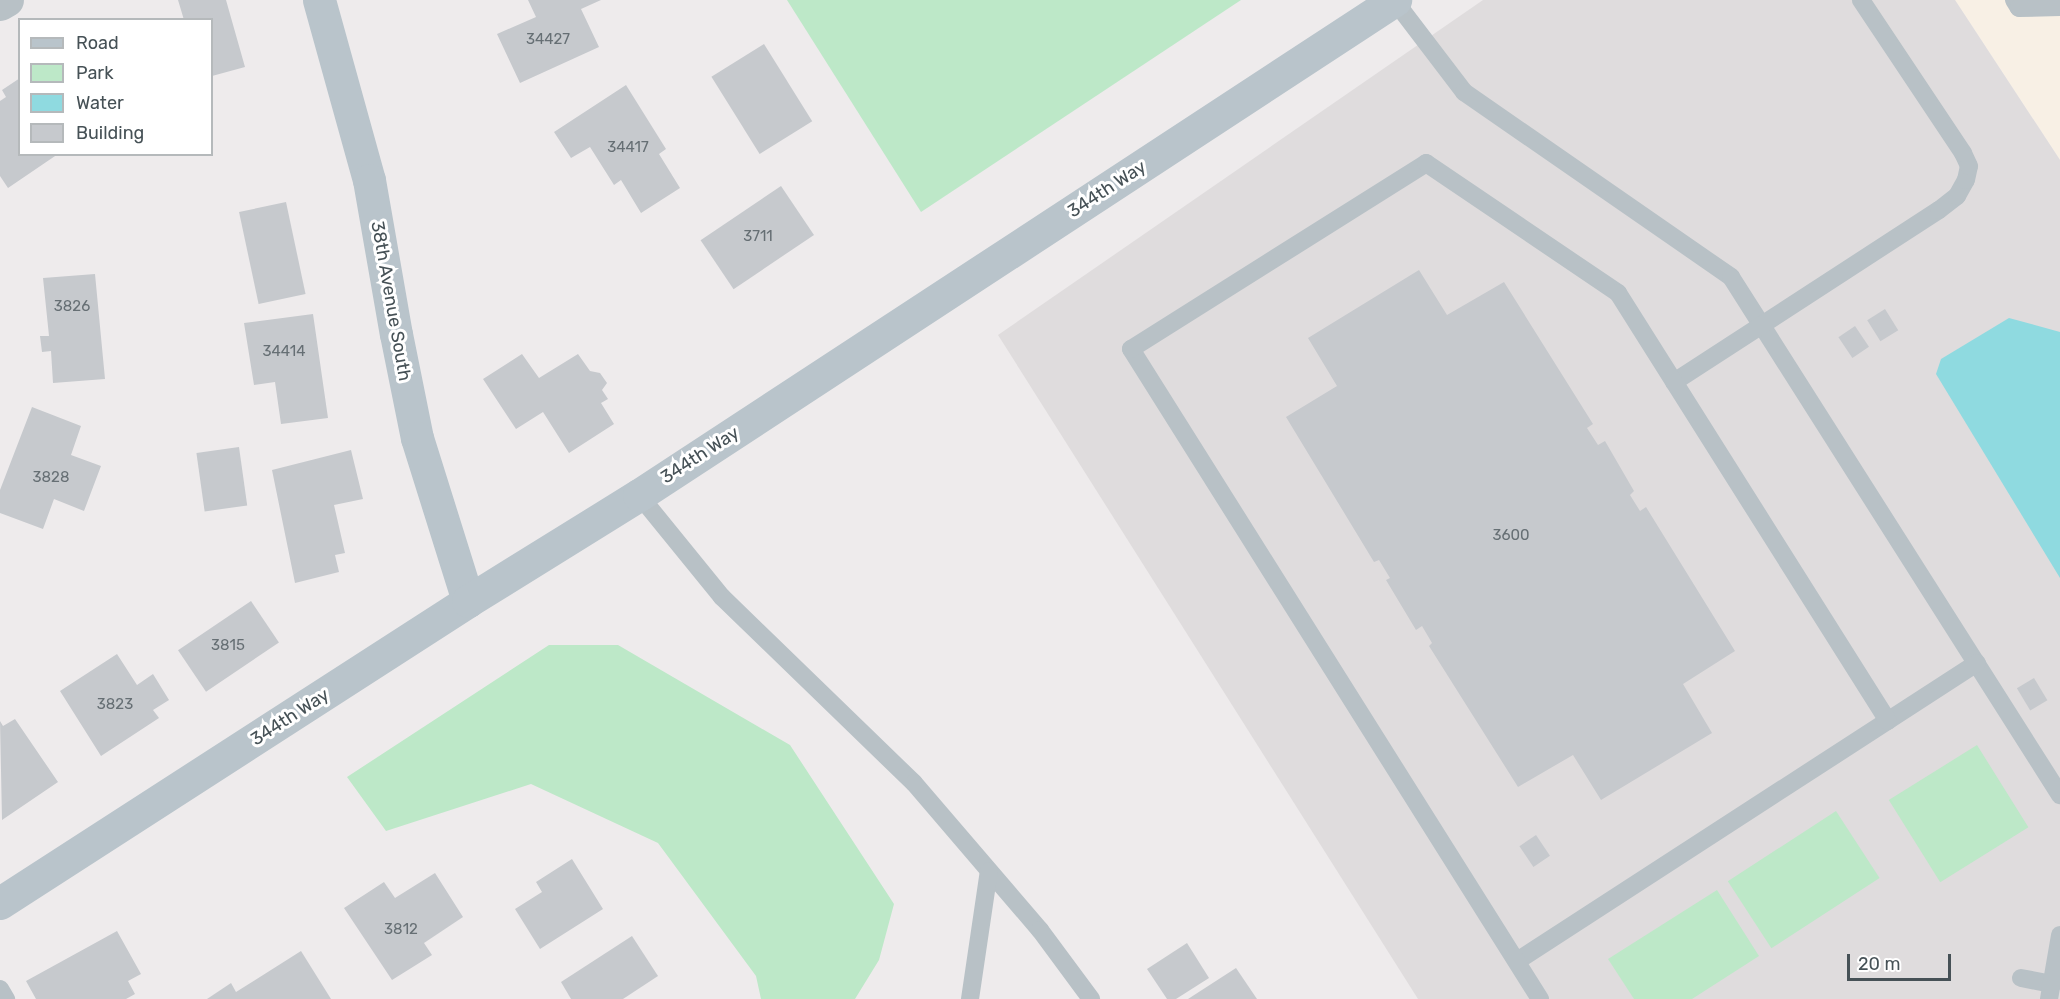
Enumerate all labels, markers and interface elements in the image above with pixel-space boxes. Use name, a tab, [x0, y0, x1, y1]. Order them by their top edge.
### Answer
legend	[18, 18, 213, 156]
house number: 34427	[526, 31, 570, 49]
text: Road	[76, 32, 119, 54]
text: Park	[76, 62, 113, 84]
text: Water	[76, 92, 124, 114]
text: Building	[76, 122, 144, 144]
house number: 34417	[607, 139, 649, 157]
street label: 344th Way	[1064, 156, 1150, 222]
street label: 38th Avenue South	[366, 219, 416, 383]
house number: 3711	[743, 228, 773, 246]
house number: 3826	[54, 298, 90, 316]
house number: 34414	[262, 343, 306, 361]
street label: 344th Way	[657, 422, 743, 488]
house number: 3828	[33, 469, 69, 487]
house number: 3600	[1492, 527, 1530, 545]
house number: 3815	[211, 637, 245, 655]
street label: 344th Way	[247, 684, 333, 750]
house number: 3823	[97, 696, 133, 714]
house number: 3812	[384, 921, 418, 939]
scale bar	[1850, 942, 1954, 980]
text: 20 m	[1858, 953, 1900, 975]

